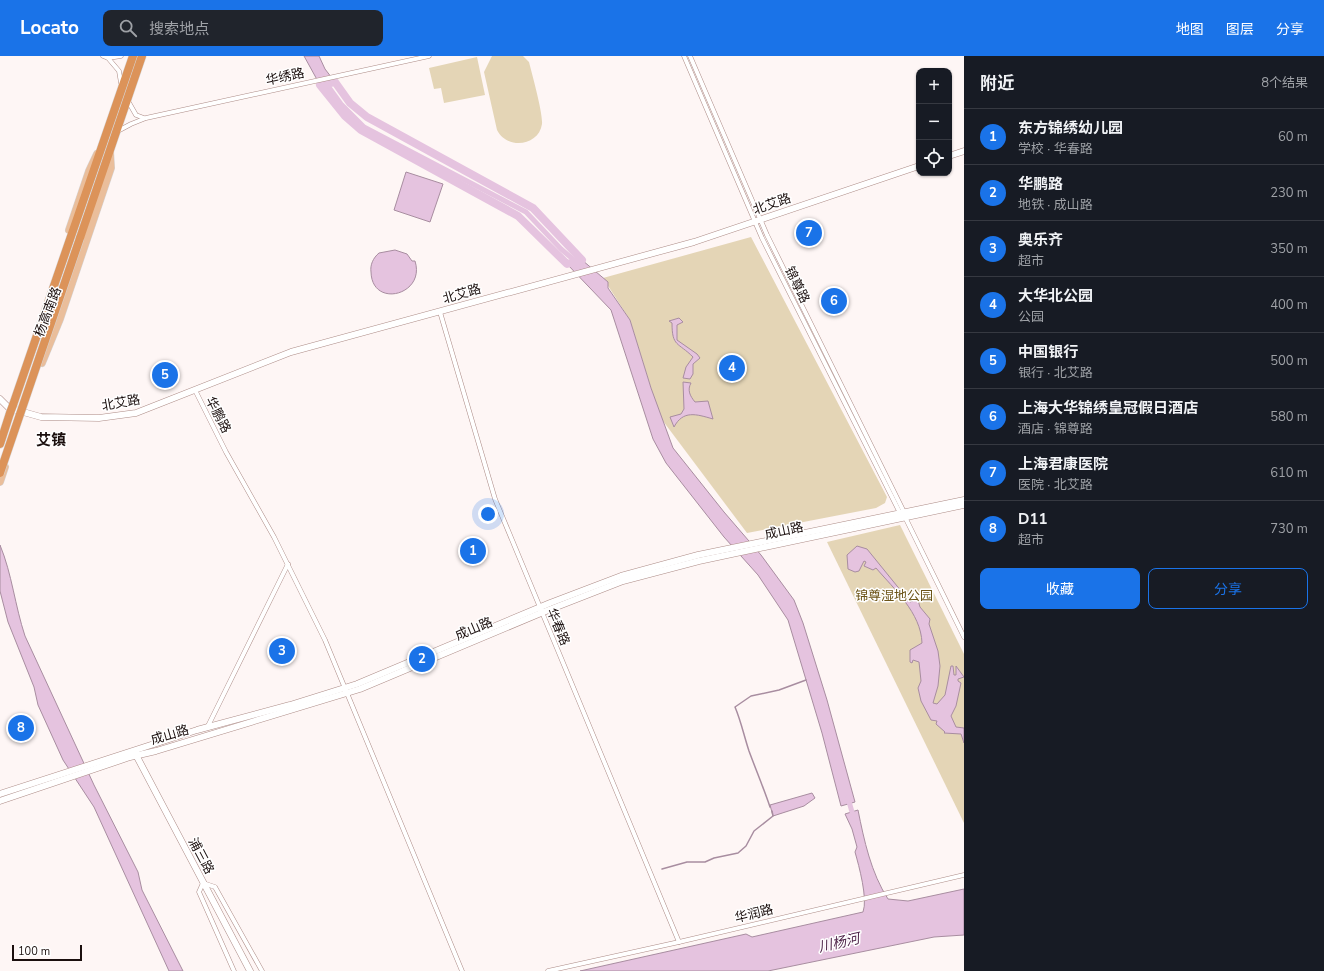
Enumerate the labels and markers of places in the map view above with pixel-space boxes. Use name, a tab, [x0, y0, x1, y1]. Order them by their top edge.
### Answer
pin: 7	[796, 218, 822, 248]
pin: 6	[821, 286, 847, 316]
pin: 4	[719, 353, 745, 383]
pin: 5	[152, 360, 178, 390]
pin: 1	[460, 536, 486, 566]
pin: 3	[269, 636, 295, 666]
pin: 2	[409, 644, 435, 674]
pin: 8	[8, 713, 34, 743]

